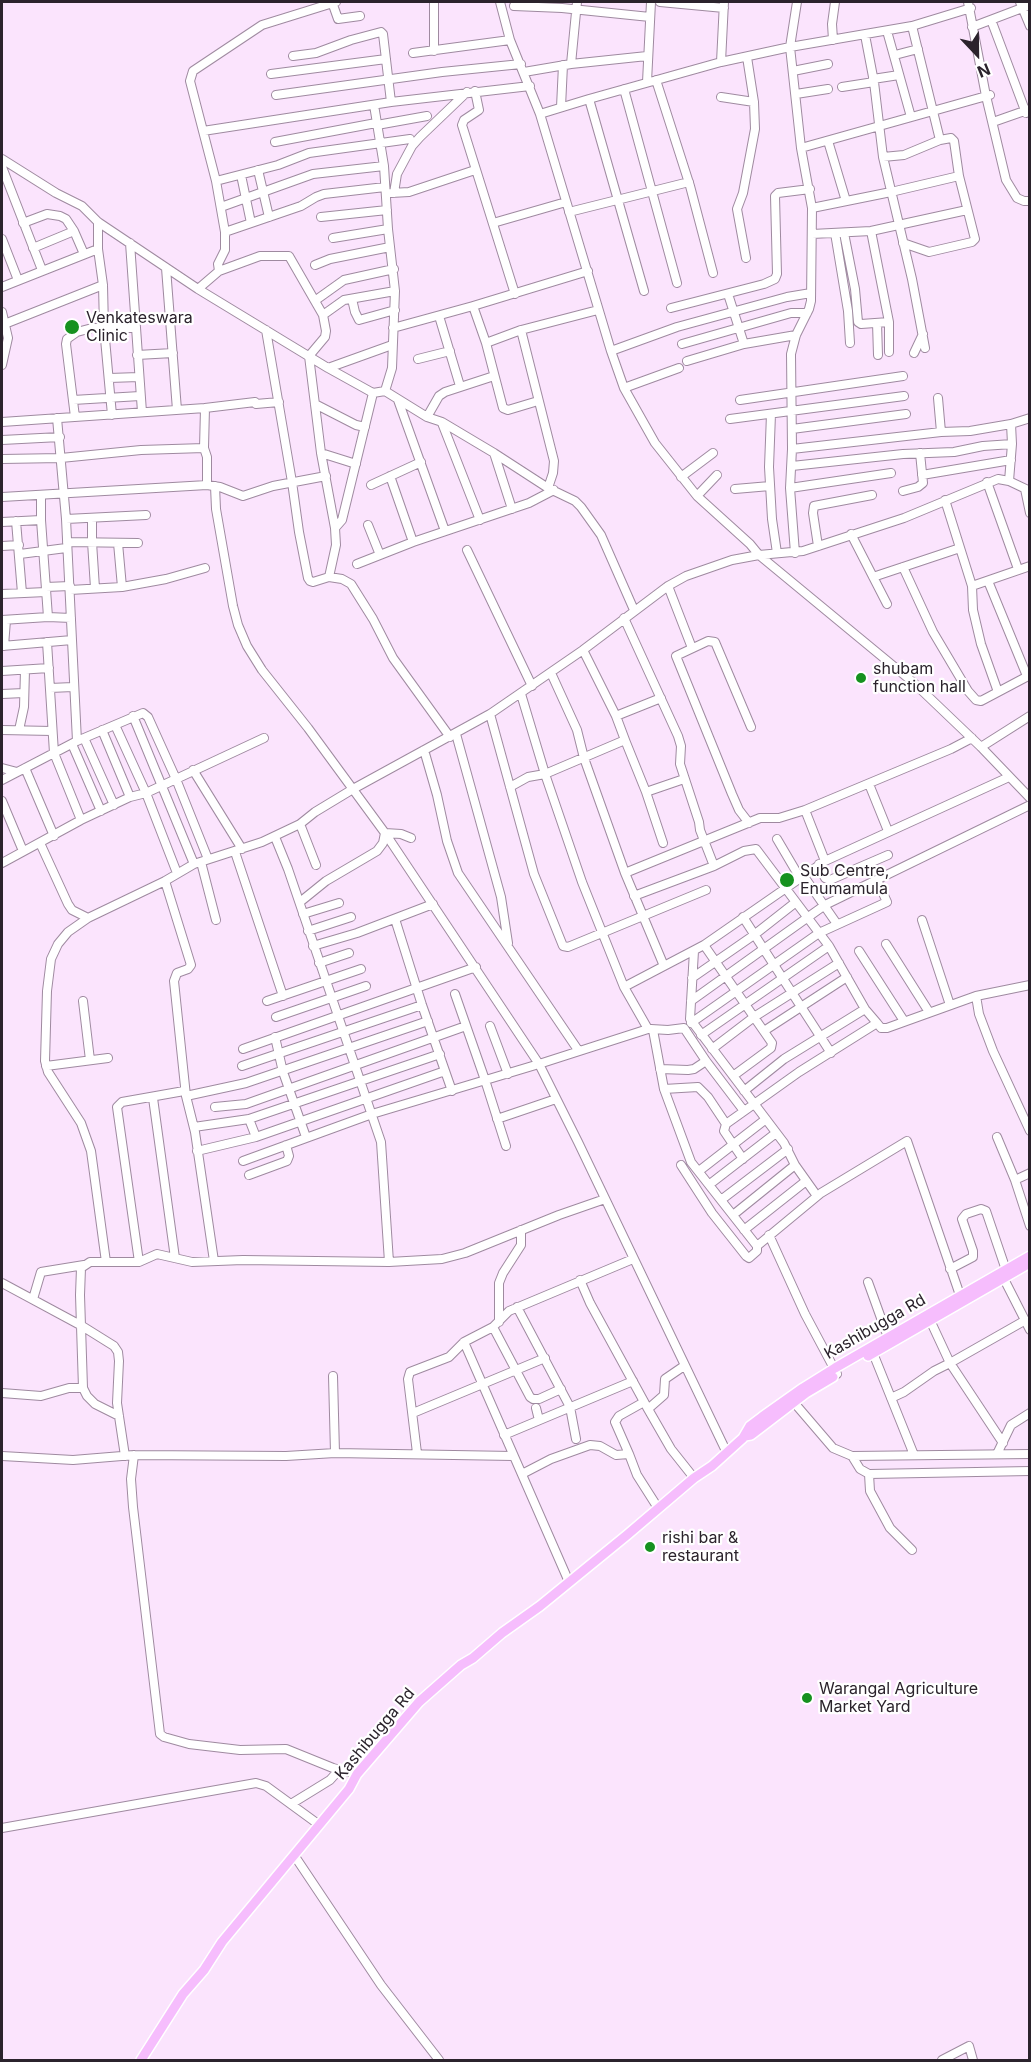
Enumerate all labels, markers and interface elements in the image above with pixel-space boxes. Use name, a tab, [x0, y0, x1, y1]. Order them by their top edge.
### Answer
north arrow	[947, 24, 1007, 84]
text: N	[974, 59, 993, 82]
place label: Venkateswara Clinic	[86, 308, 193, 346]
marker: Venkateswara Clinic	[63, 318, 81, 336]
place label: shubam function hall	[873, 659, 966, 697]
marker: shubam function hall	[854, 671, 868, 685]
place label: Sub Centre, Enumamula	[800, 861, 889, 899]
marker: Sub Centre, Enumamula	[778, 871, 796, 889]
street label: Kashibugga Rd	[821, 1290, 929, 1364]
place label: rishi bar & restaurant	[662, 1528, 739, 1566]
marker: rishi bar & restaurant	[643, 1540, 657, 1554]
place label: Warangal Agriculture Market Yard	[819, 1679, 978, 1717]
street label: Kashibugga Rd	[331, 1684, 419, 1784]
marker: Warangal Agriculture Market Yard	[800, 1691, 814, 1705]

